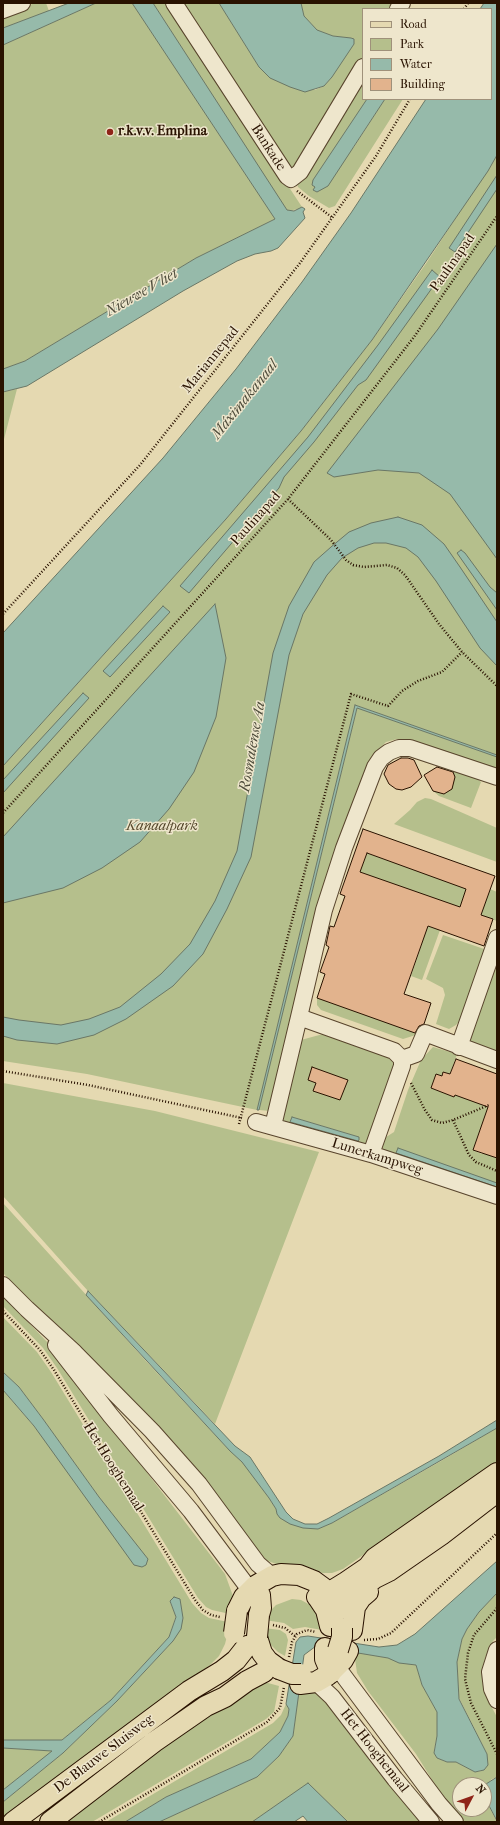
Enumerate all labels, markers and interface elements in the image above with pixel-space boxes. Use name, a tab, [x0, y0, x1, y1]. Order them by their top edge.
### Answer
legend	[362, 8, 492, 100]
text: Road	[400, 17, 427, 31]
text: Park	[400, 37, 424, 51]
text: Water	[400, 57, 432, 71]
text: Building	[400, 77, 445, 91]
street label: Bankade	[247, 122, 289, 174]
place label: r.k.v.v. Emplina	[118, 124, 207, 140]
marker: r.k.v.v. Emplina	[105, 127, 115, 137]
street label: Paulinapad	[427, 231, 479, 295]
water label: Nieuwe Vliet	[103, 265, 181, 321]
street label: Mariannepad	[179, 323, 243, 397]
water label: Máximakanaal	[208, 357, 282, 443]
street label: Paulinapad	[227, 488, 285, 550]
water label: Rosmalense Aa	[236, 700, 270, 794]
park label: Kanaalpark	[126, 819, 198, 835]
street label: Lunerkampweg	[329, 1135, 425, 1179]
street label: Het Hooghemaal	[79, 1419, 147, 1515]
street label: Het Hooghemaal	[336, 1706, 412, 1796]
street label: De Blauwe Sluisweg	[51, 1711, 157, 1797]
north arrow	[452, 1777, 492, 1817]
text: N	[473, 1782, 488, 1797]

